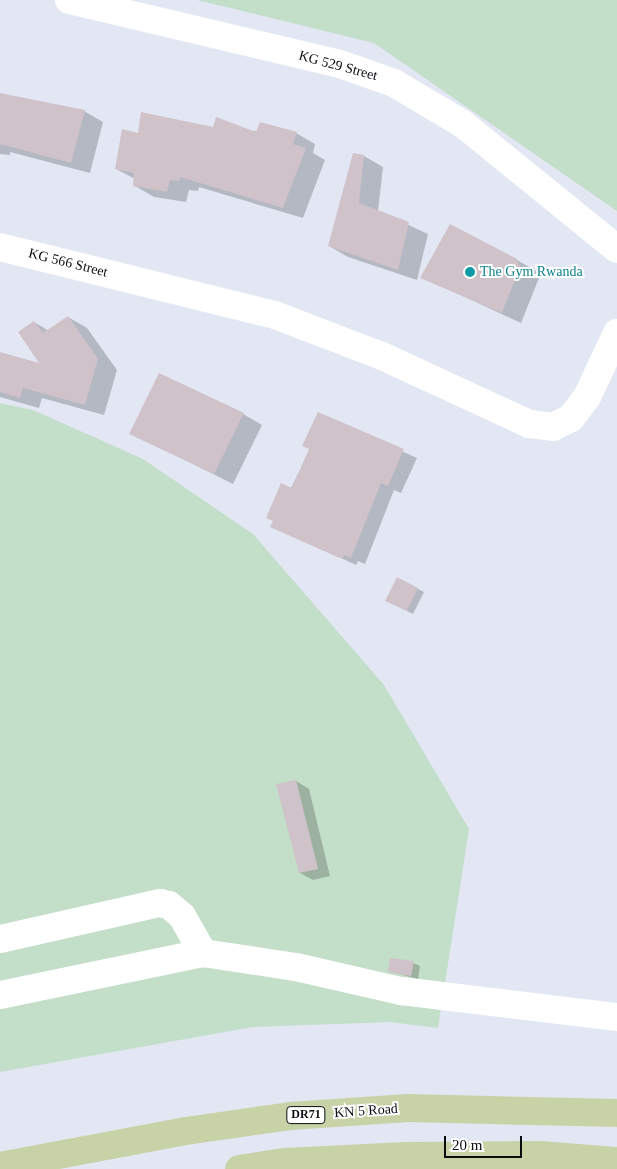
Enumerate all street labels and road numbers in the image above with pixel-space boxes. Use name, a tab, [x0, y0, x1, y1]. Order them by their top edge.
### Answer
street label: KG 529 Street	[297, 47, 379, 85]
street label: KG 566 Street	[27, 245, 109, 281]
street label: KN 5 Road	[334, 1100, 398, 1122]
road number: DR71	[286, 1106, 326, 1124]

